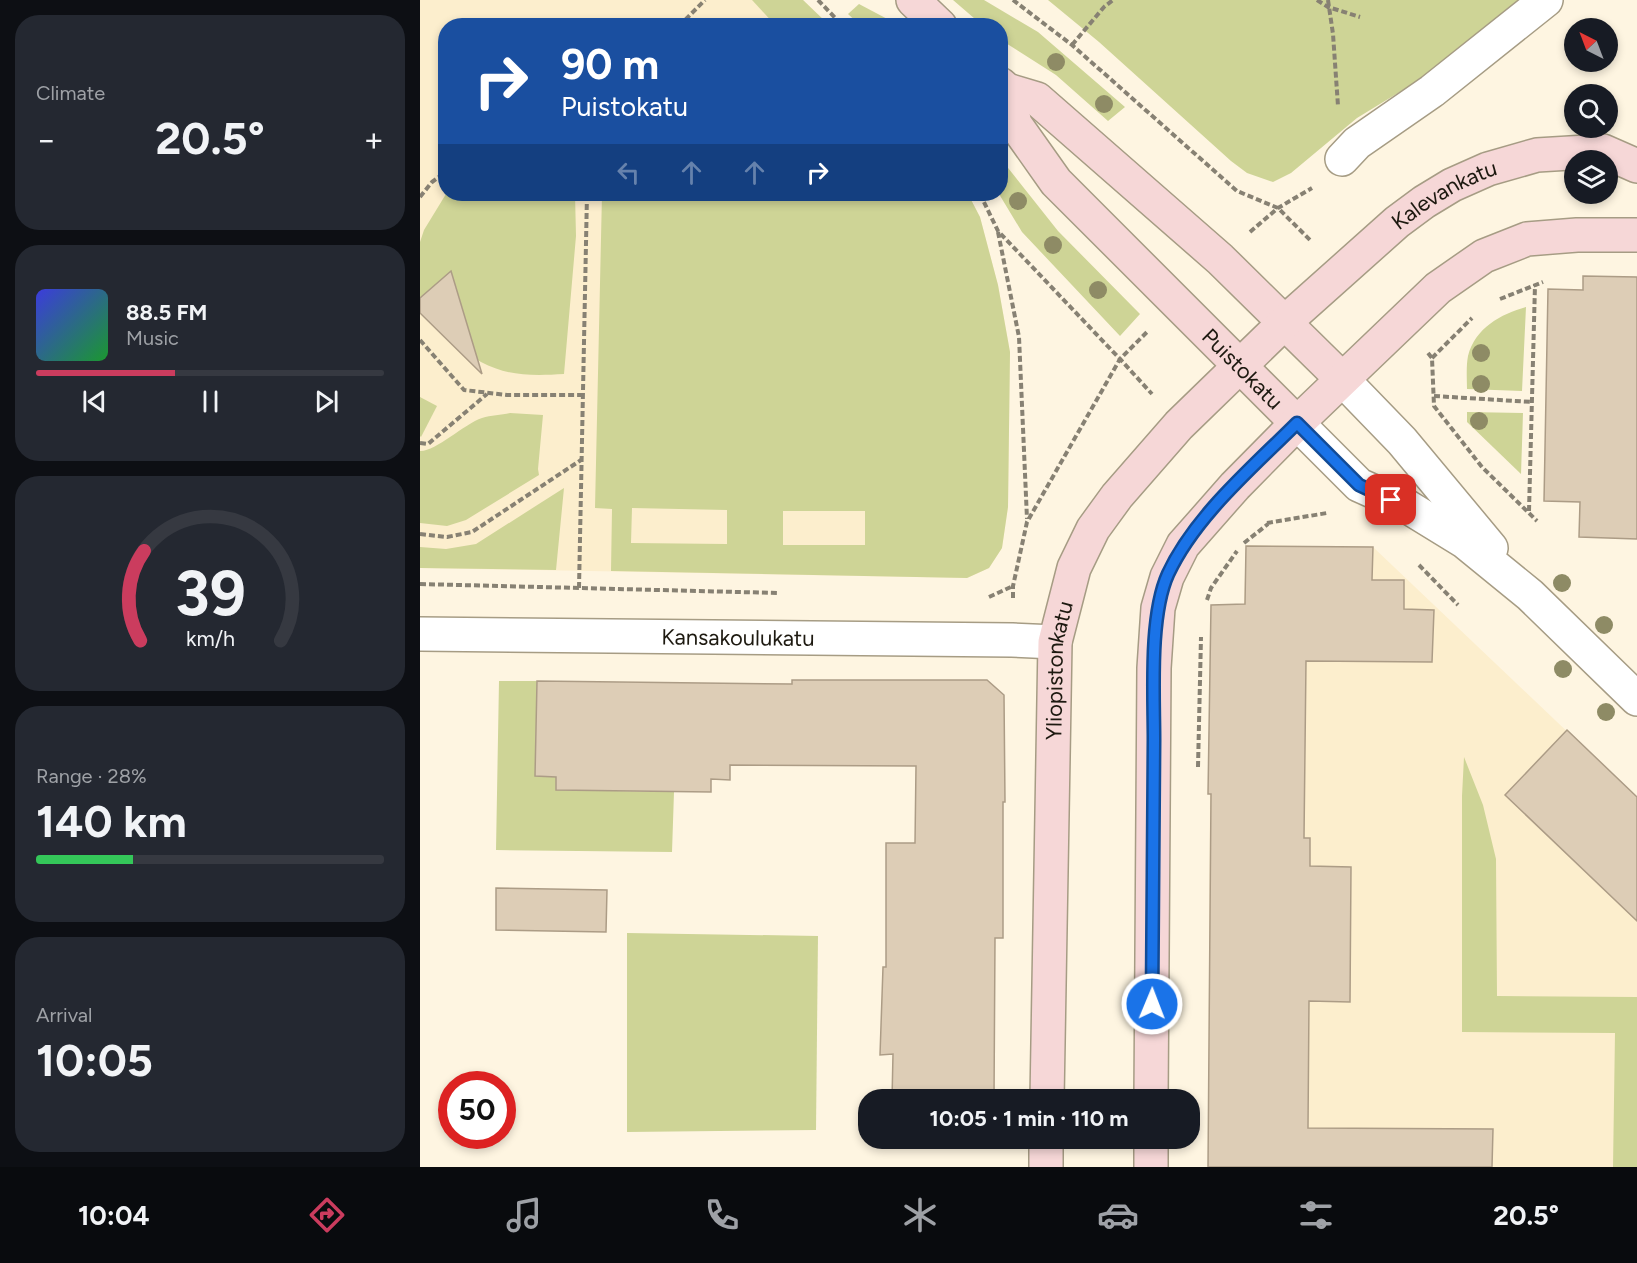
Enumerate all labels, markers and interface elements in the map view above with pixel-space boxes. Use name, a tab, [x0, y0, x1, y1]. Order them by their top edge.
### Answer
north arrow	[1564, 18, 1618, 72]
map controls	[1564, 18, 1618, 204]
text: 90 m	[561, 39, 659, 90]
icon: right	[462, 42, 540, 120]
text: Climate	[36, 81, 105, 105]
button: search	[1564, 84, 1618, 138]
text: Puistokatu	[561, 90, 688, 123]
text: 20.5°	[155, 111, 265, 165]
text: −	[36, 120, 57, 159]
text: +	[363, 120, 384, 159]
button: layers	[1564, 150, 1618, 204]
street label: Kalevankatu	[1386, 154, 1500, 235]
icon: left	[612, 156, 645, 189]
icon: ahead	[675, 156, 708, 189]
icon: ahead	[738, 156, 771, 189]
icon: right	[801, 156, 834, 189]
text: 88.5 FM	[126, 299, 207, 326]
street label: Puistokatu	[1197, 323, 1289, 415]
text: Music	[126, 326, 179, 350]
icon: previous	[78, 385, 111, 418]
icon: pause	[194, 385, 227, 418]
icon: next	[310, 385, 343, 418]
pin	[1365, 474, 1416, 525]
icon: arrive	[1374, 483, 1407, 516]
text: 39	[175, 556, 245, 631]
street label: Yliopistonkatu	[1040, 598, 1079, 740]
street label: Kansakoulukatu	[661, 623, 815, 651]
text: km/h	[186, 626, 234, 651]
text: Range · 28%	[36, 764, 147, 788]
text: 140 km	[36, 794, 187, 848]
position arrow	[1120, 972, 1184, 1036]
text: Arrival	[36, 1003, 92, 1027]
text: 10:05	[36, 1033, 153, 1087]
speed limit sign: 50	[438, 1071, 516, 1149]
text: 10:05 · 1 min · 110 m	[930, 1105, 1128, 1132]
icon: directions	[306, 1194, 348, 1236]
icon: music	[503, 1194, 545, 1236]
icon: phone	[701, 1194, 743, 1236]
icon: climate	[899, 1194, 941, 1236]
icon: car	[1097, 1194, 1139, 1236]
icon: filters	[1295, 1194, 1337, 1236]
text: 10:04	[78, 1199, 150, 1232]
text: 20.5°	[1493, 1199, 1559, 1232]

